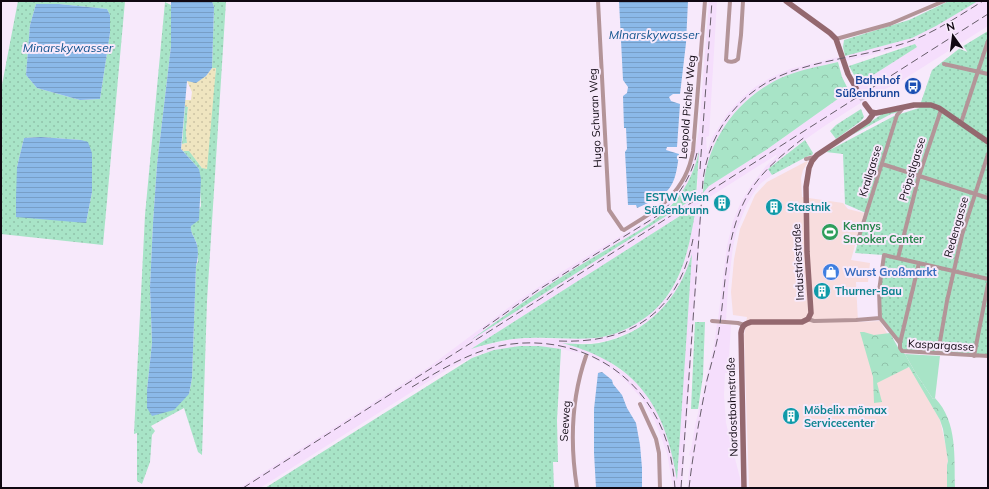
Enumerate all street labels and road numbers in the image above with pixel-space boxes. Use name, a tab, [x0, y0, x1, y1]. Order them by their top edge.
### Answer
street label: Leopold Pichler Weg	[675, 54, 699, 160]
street label: Hugo Schuran Weg	[585, 68, 605, 168]
street label: Pröpstlgasse	[896, 135, 928, 203]
street label: Krallgasse	[856, 144, 884, 198]
street label: Redengasse	[941, 195, 971, 259]
street label: Industriestraße	[789, 223, 807, 301]
street label: Kaspargasse	[908, 336, 974, 354]
street label: Nordostbahnstraße	[723, 357, 741, 457]
street label: Seeweg	[557, 400, 573, 442]

